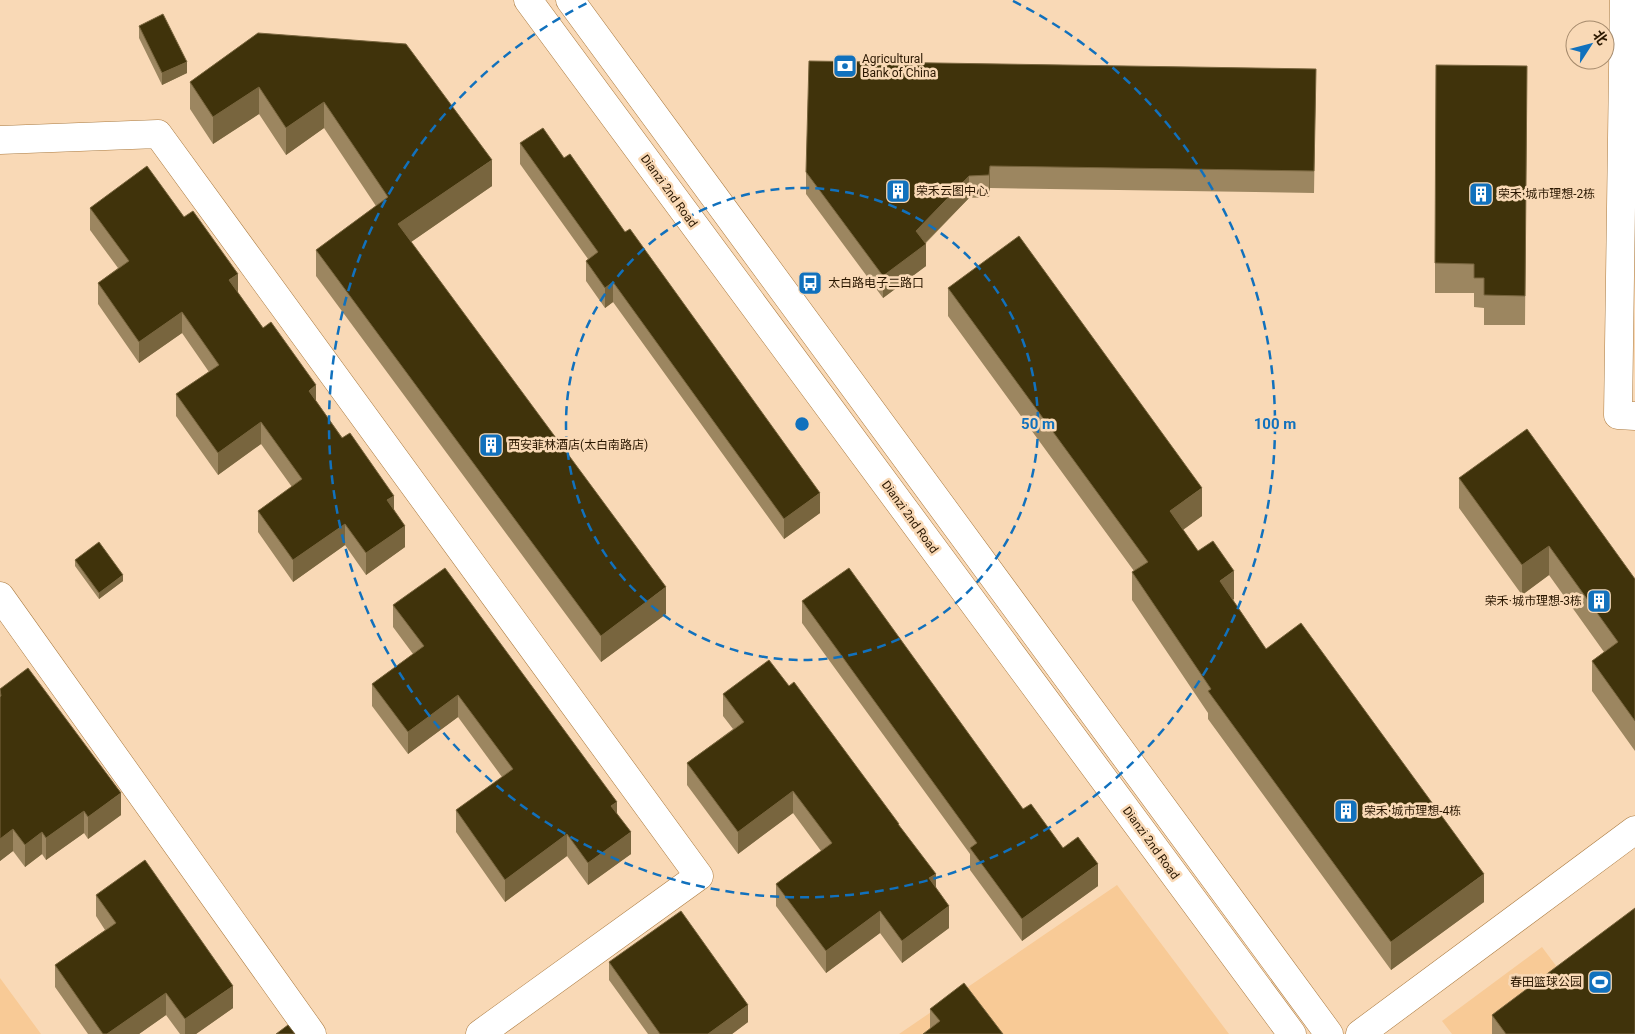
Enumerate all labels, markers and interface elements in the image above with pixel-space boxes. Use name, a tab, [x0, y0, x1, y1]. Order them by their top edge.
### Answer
north arrow	[1565, 20, 1615, 70]
text: 北	[1590, 27, 1611, 48]
place label: Agricultural Bank of China	[862, 52, 936, 80]
bank icon: Agricultural Bank of China	[832, 53, 858, 79]
street label: Dianzi 2nd Road	[638, 152, 700, 230]
building icon: 荣禾云图中心	[885, 178, 911, 204]
building icon: 荣禾·城市理想-2栋	[1468, 181, 1494, 207]
place label: 荣禾云图中心	[916, 184, 988, 198]
place label: 荣禾·城市理想-2栋	[1498, 187, 1595, 201]
bus stop icon: 太白路电子二路口	[797, 270, 823, 296]
place label: 太白路电子二路口	[828, 276, 924, 290]
centre of rings	[793, 415, 811, 433]
text: 50 m	[1021, 415, 1055, 433]
text: 100 m	[1254, 415, 1296, 433]
building icon: 西安菲林酒店(太白南路店)	[478, 432, 504, 458]
place label: 西安菲林酒店(太白南路店)	[508, 438, 648, 452]
street label: Dianzi 2nd Road	[879, 478, 941, 556]
building icon: 荣禾·城市理想-3栋	[1586, 588, 1612, 614]
place label: 荣禾·城市理想-3栋	[1485, 594, 1582, 608]
building icon: 荣禾·城市理想-4栋	[1333, 798, 1359, 824]
street label: Dianzi 2nd Road	[1120, 804, 1182, 882]
place label: 荣禾·城市理想-4栋	[1364, 804, 1461, 818]
sports icon: 春田篮球公园	[1587, 969, 1613, 995]
place label: 春田篮球公园	[1510, 975, 1582, 989]

